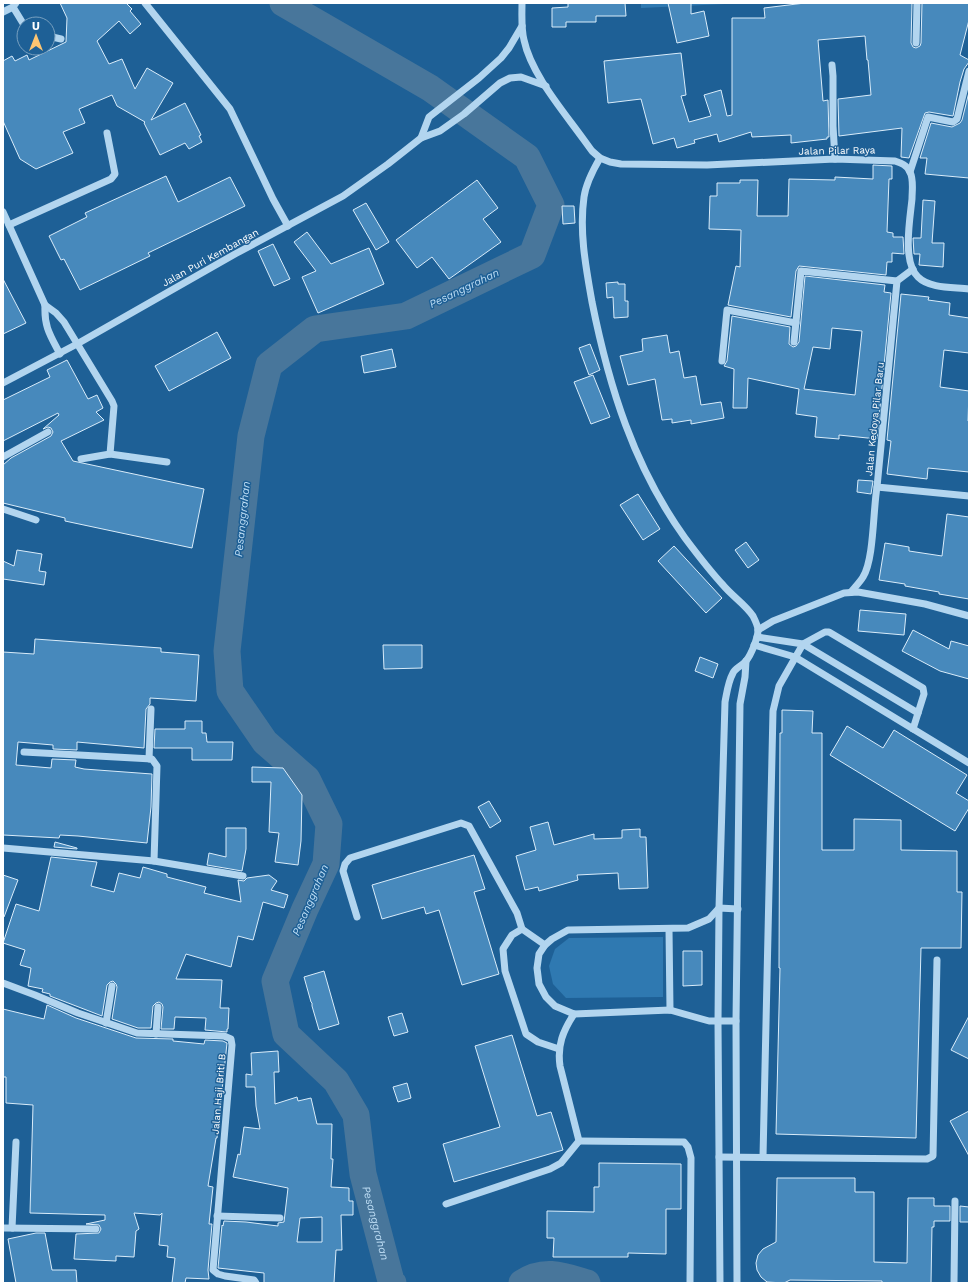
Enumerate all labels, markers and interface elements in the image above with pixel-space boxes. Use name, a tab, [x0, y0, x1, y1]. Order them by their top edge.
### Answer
north arrow	[16, 16, 56, 56]
text: U	[32, 20, 40, 33]
street label: Jalan Pilar Raya	[798, 144, 876, 157]
street label: Jalan Puri Kembangan	[160, 226, 260, 289]
water label: Pesanggrahan	[427, 266, 501, 311]
street label: Jalan Kedoya Pilar Baru	[863, 362, 886, 477]
water label: Pesanggrahan	[232, 481, 253, 558]
water label: Pesanggrahan	[290, 863, 331, 938]
street label: Jalan Haji Briti B	[209, 1053, 228, 1135]
water label: Pesanggrahan	[359, 1185, 391, 1262]

